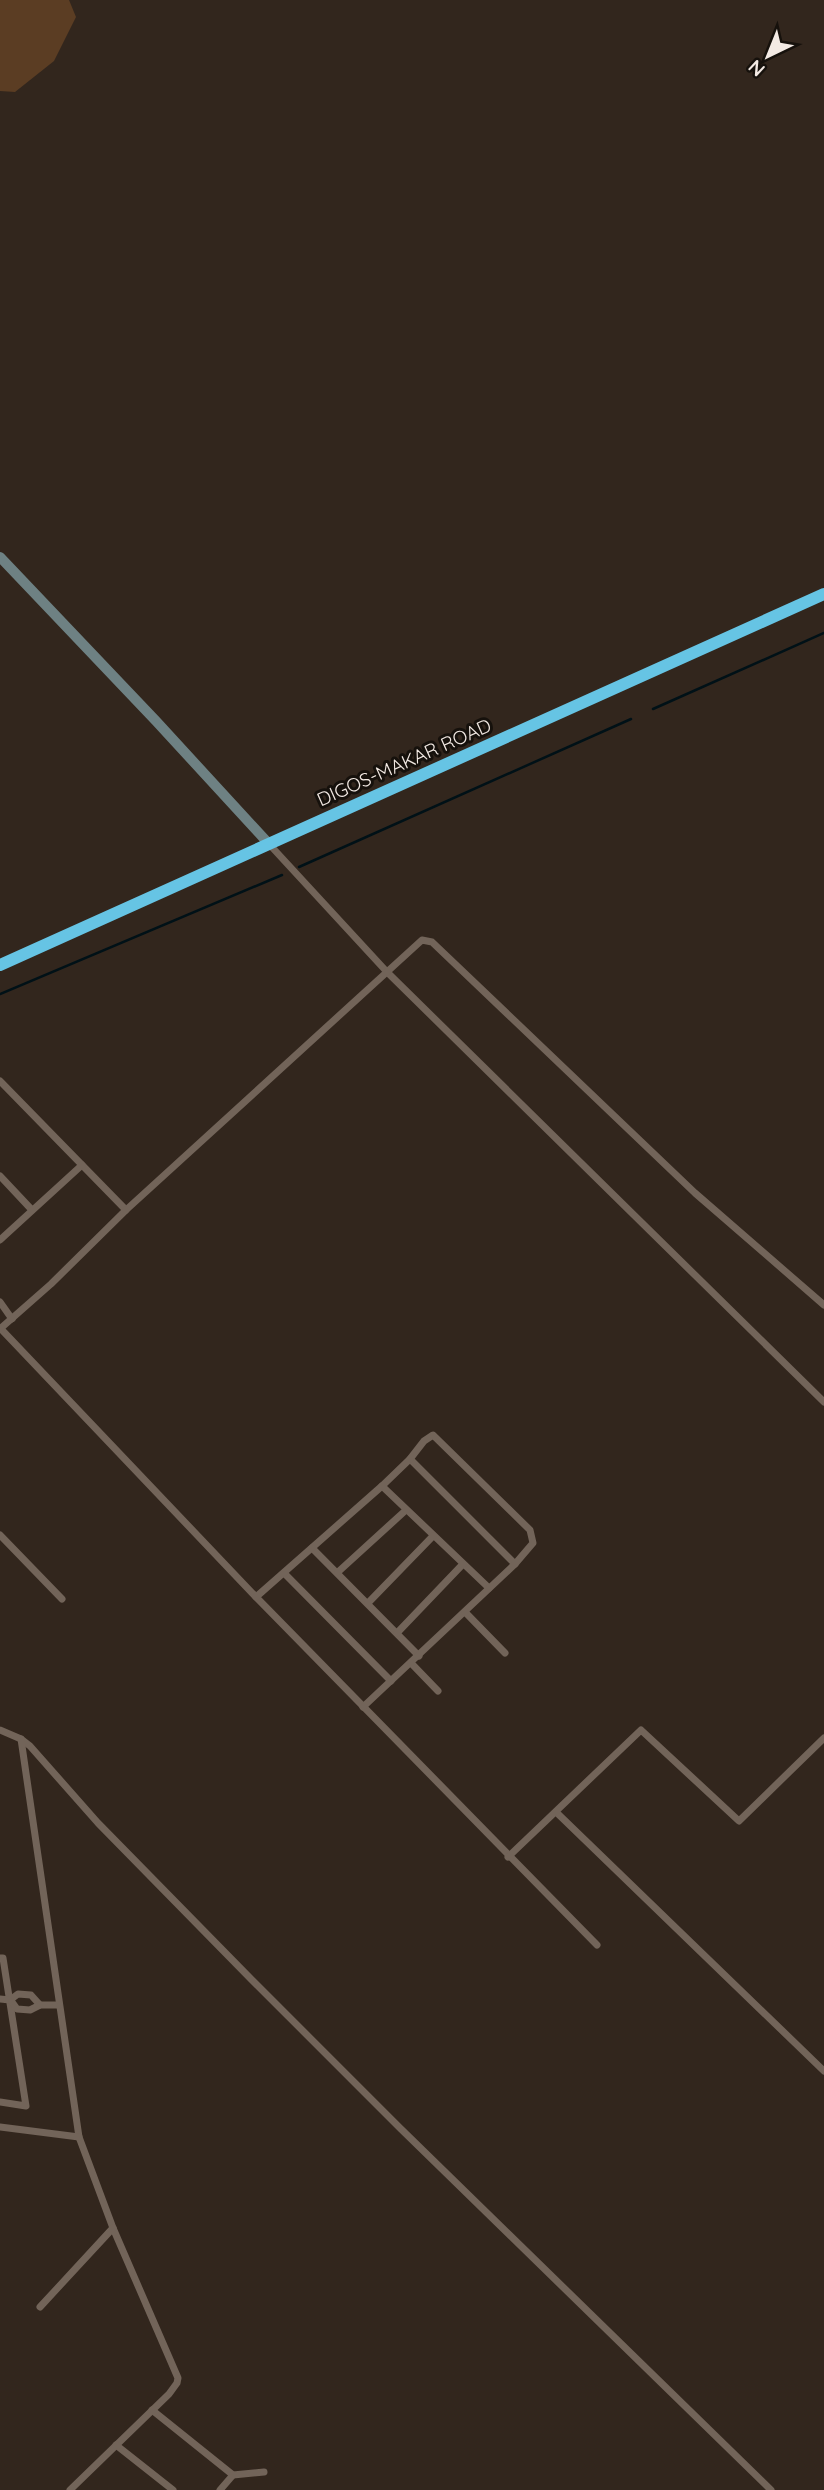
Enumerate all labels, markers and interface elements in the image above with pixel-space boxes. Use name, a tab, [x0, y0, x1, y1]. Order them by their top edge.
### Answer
north arrow	[733, 21, 803, 91]
text: N	[743, 55, 770, 82]
street label: DIGOS-MAKAR ROAD	[313, 713, 495, 811]

